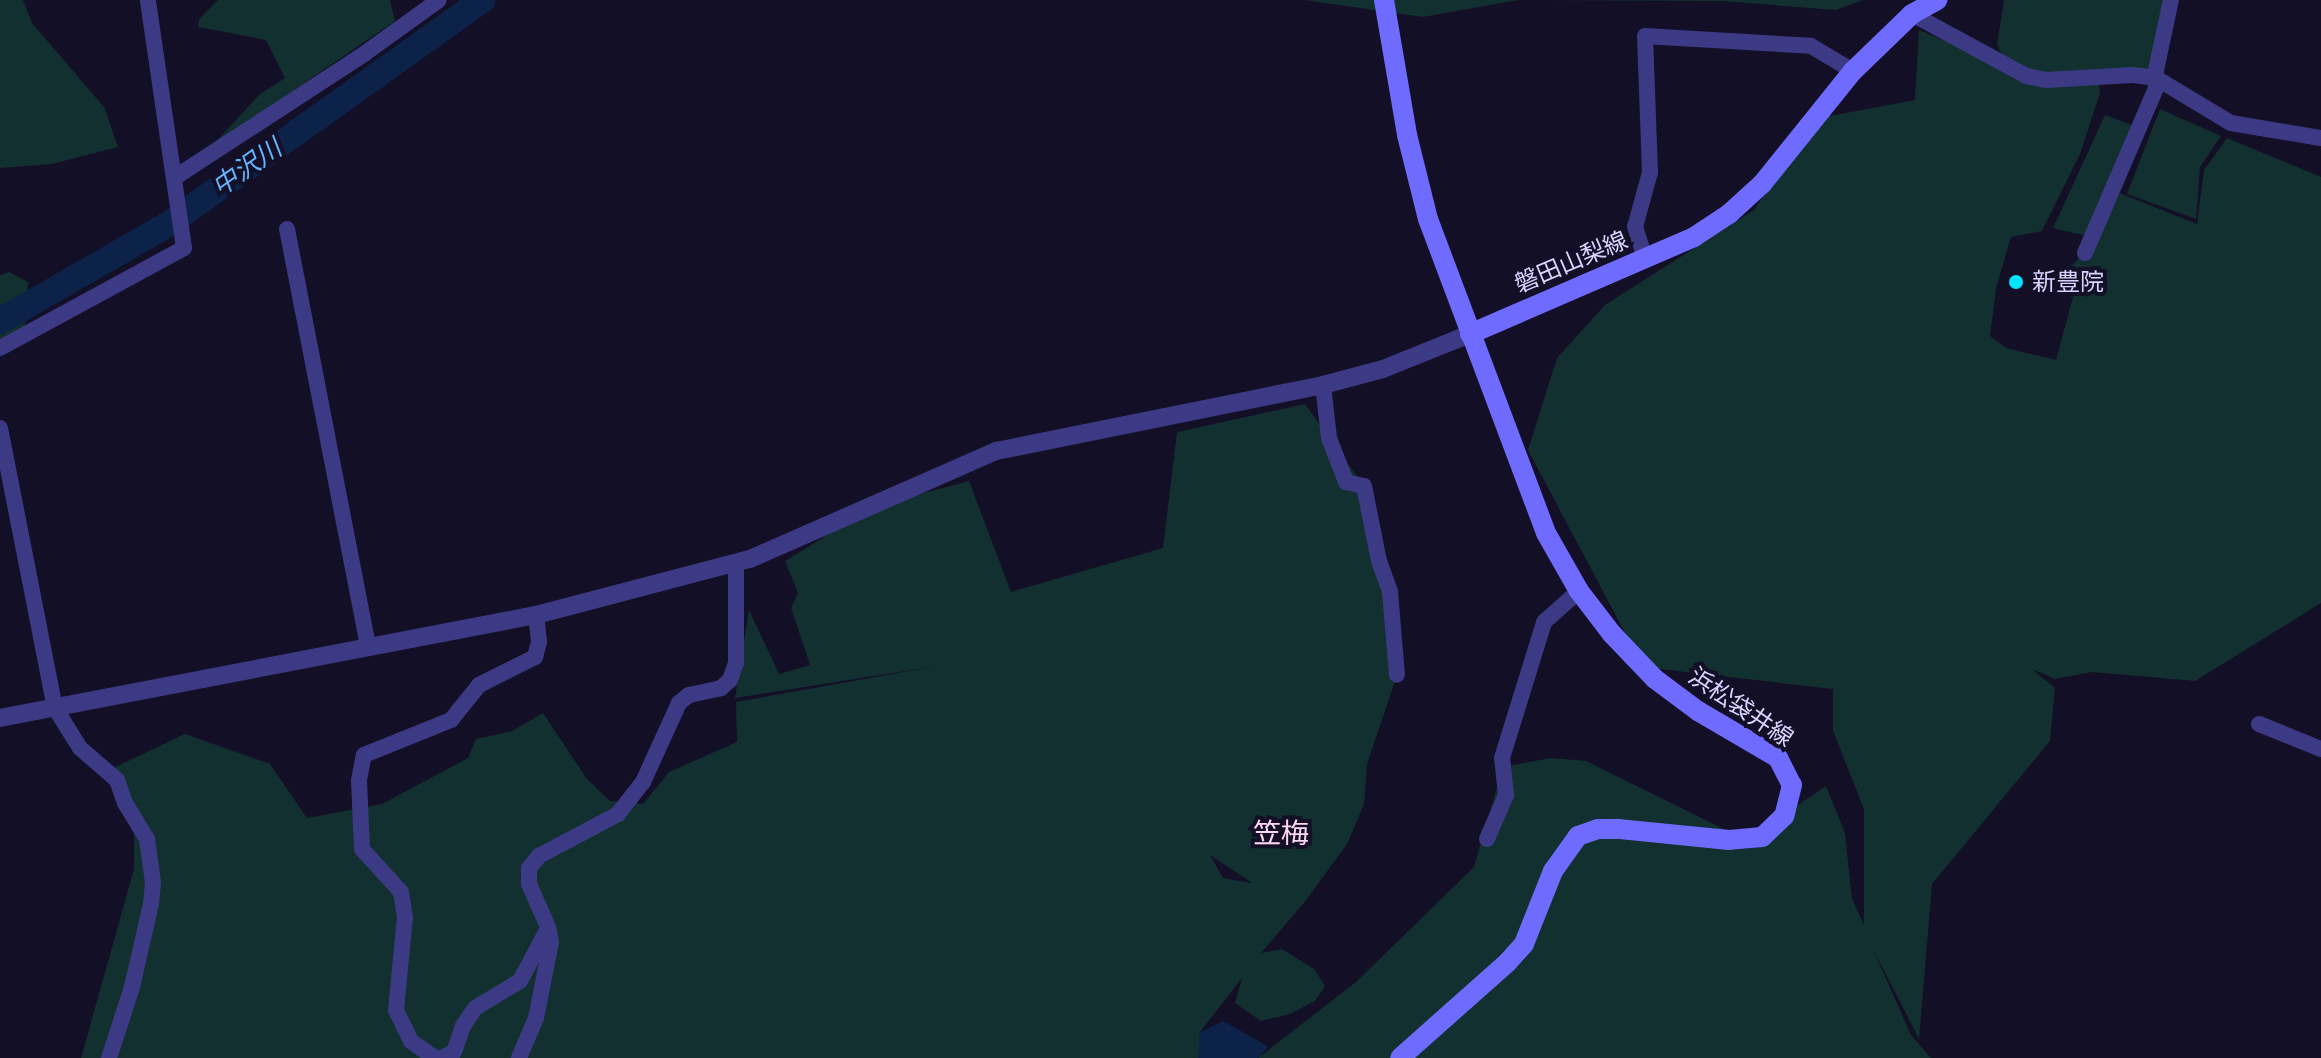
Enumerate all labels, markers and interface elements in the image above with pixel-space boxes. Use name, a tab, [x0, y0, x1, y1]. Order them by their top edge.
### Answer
water label: 中沢川	[206, 133, 288, 203]
street label: 磐田山梨線	[1510, 225, 1632, 299]
place label: 新豊院	[2032, 268, 2104, 296]
marker: 新豊院	[2007, 273, 2025, 291]
street label: 浜松袋井線	[1683, 662, 1799, 752]
district label: 笠梅	[1253, 816, 1309, 850]

